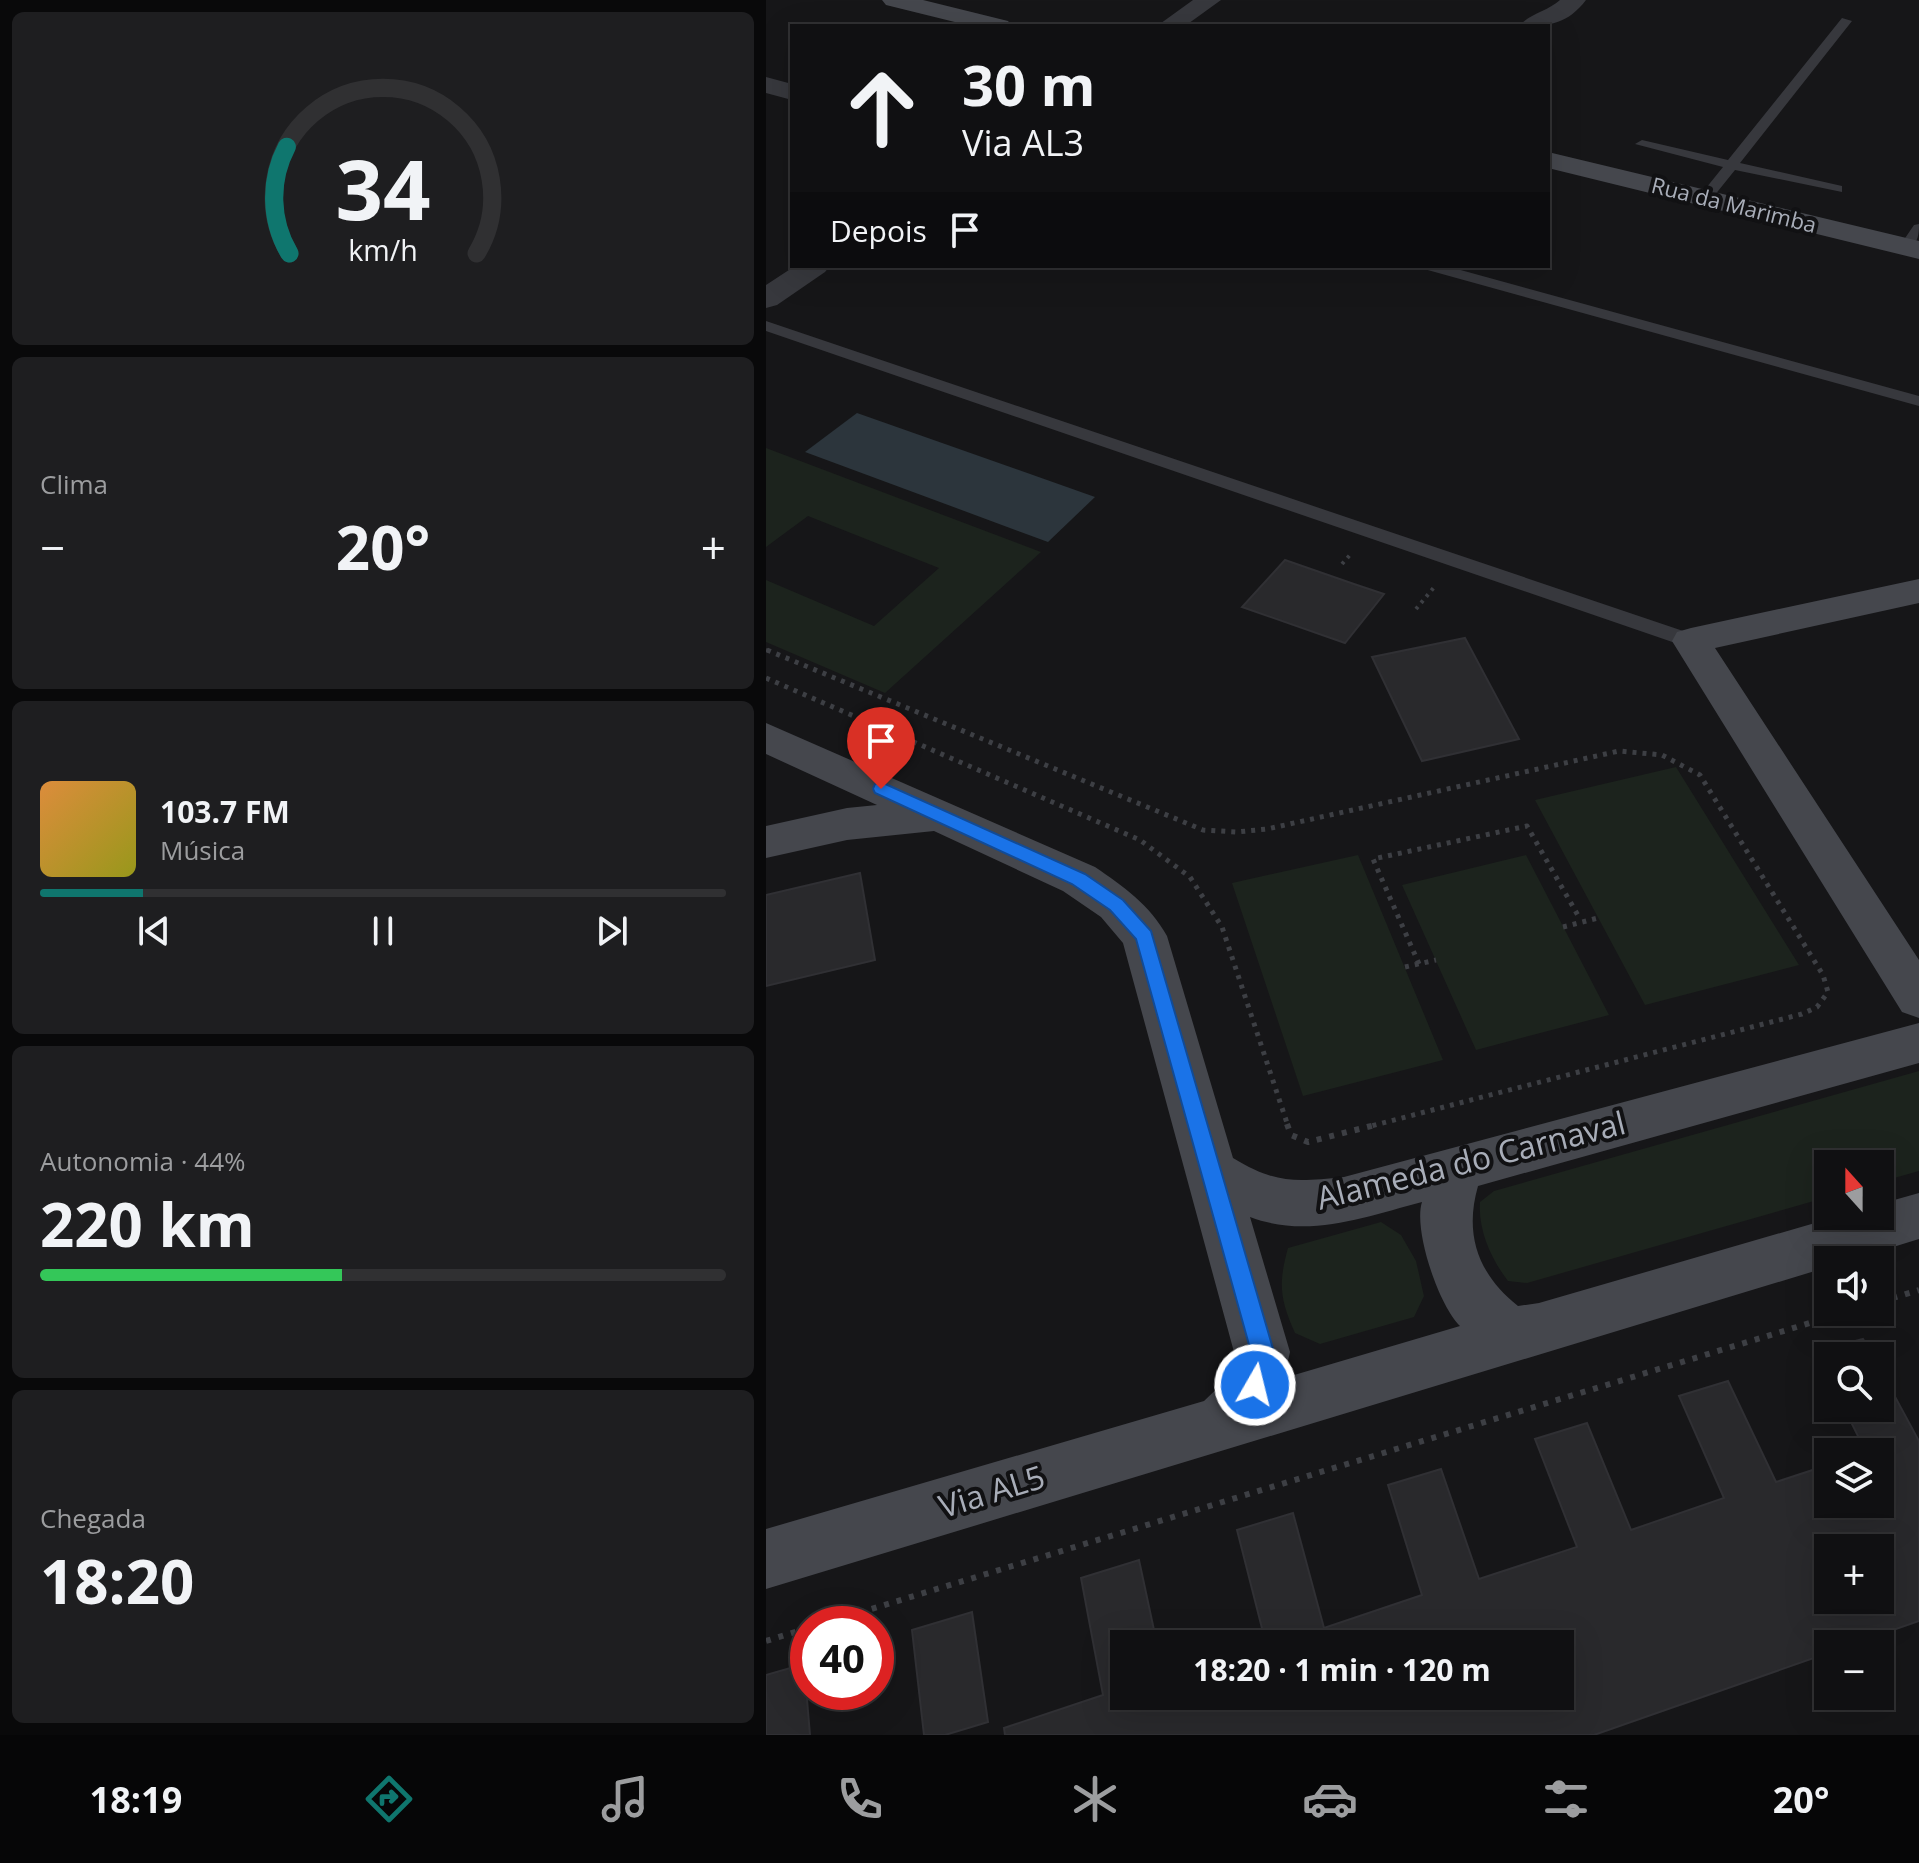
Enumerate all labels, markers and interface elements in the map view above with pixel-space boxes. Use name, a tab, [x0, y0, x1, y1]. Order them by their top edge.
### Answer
text: 30 m	[962, 46, 1096, 122]
icon: ahead	[830, 56, 934, 160]
text: Via AL3	[962, 118, 1084, 167]
text: 34	[335, 131, 431, 244]
street label: Rua da Marimba	[1649, 169, 1820, 239]
icon: arrive	[943, 208, 987, 252]
text: Depois	[830, 210, 927, 251]
text: km/h	[348, 230, 418, 269]
text: Clima	[40, 466, 108, 502]
text: 20°	[336, 506, 430, 588]
text: −	[40, 517, 65, 577]
text: +	[701, 517, 726, 577]
pin	[847, 707, 915, 789]
icon: arrive	[859, 719, 903, 763]
text: 103.7 FM	[160, 791, 290, 832]
text: Música	[160, 832, 245, 868]
icon: previous	[132, 909, 176, 953]
icon: pause	[361, 909, 405, 953]
icon: next	[590, 909, 634, 953]
street label: Alameda do Carnaval	[1312, 1100, 1630, 1219]
text: Autonomia · 44%	[40, 1143, 246, 1179]
north arrow	[1814, 1150, 1894, 1230]
map controls	[1814, 1150, 1894, 1710]
text: 220 km	[40, 1183, 255, 1265]
button: sound	[1814, 1246, 1894, 1326]
button: search	[1814, 1342, 1894, 1422]
position arrow	[1213, 1343, 1297, 1427]
button: layers	[1814, 1438, 1894, 1518]
street label: Via AL5	[933, 1454, 1050, 1527]
text: Chegada	[40, 1500, 146, 1536]
button: +	[1814, 1534, 1894, 1614]
text: 18:20	[40, 1540, 194, 1622]
speed limit sign: 40	[790, 1606, 894, 1710]
button: −	[1814, 1630, 1894, 1710]
text: 18:20 · 1 min · 120 m	[1193, 1649, 1491, 1690]
icon: directions	[361, 1771, 417, 1827]
icon: music	[597, 1771, 653, 1827]
icon: phone	[832, 1771, 888, 1827]
icon: climate	[1067, 1771, 1123, 1827]
icon: car	[1302, 1771, 1358, 1827]
icon: filters	[1538, 1771, 1594, 1827]
text: 18:19	[90, 1775, 182, 1824]
text: 20°	[1773, 1775, 1829, 1824]

